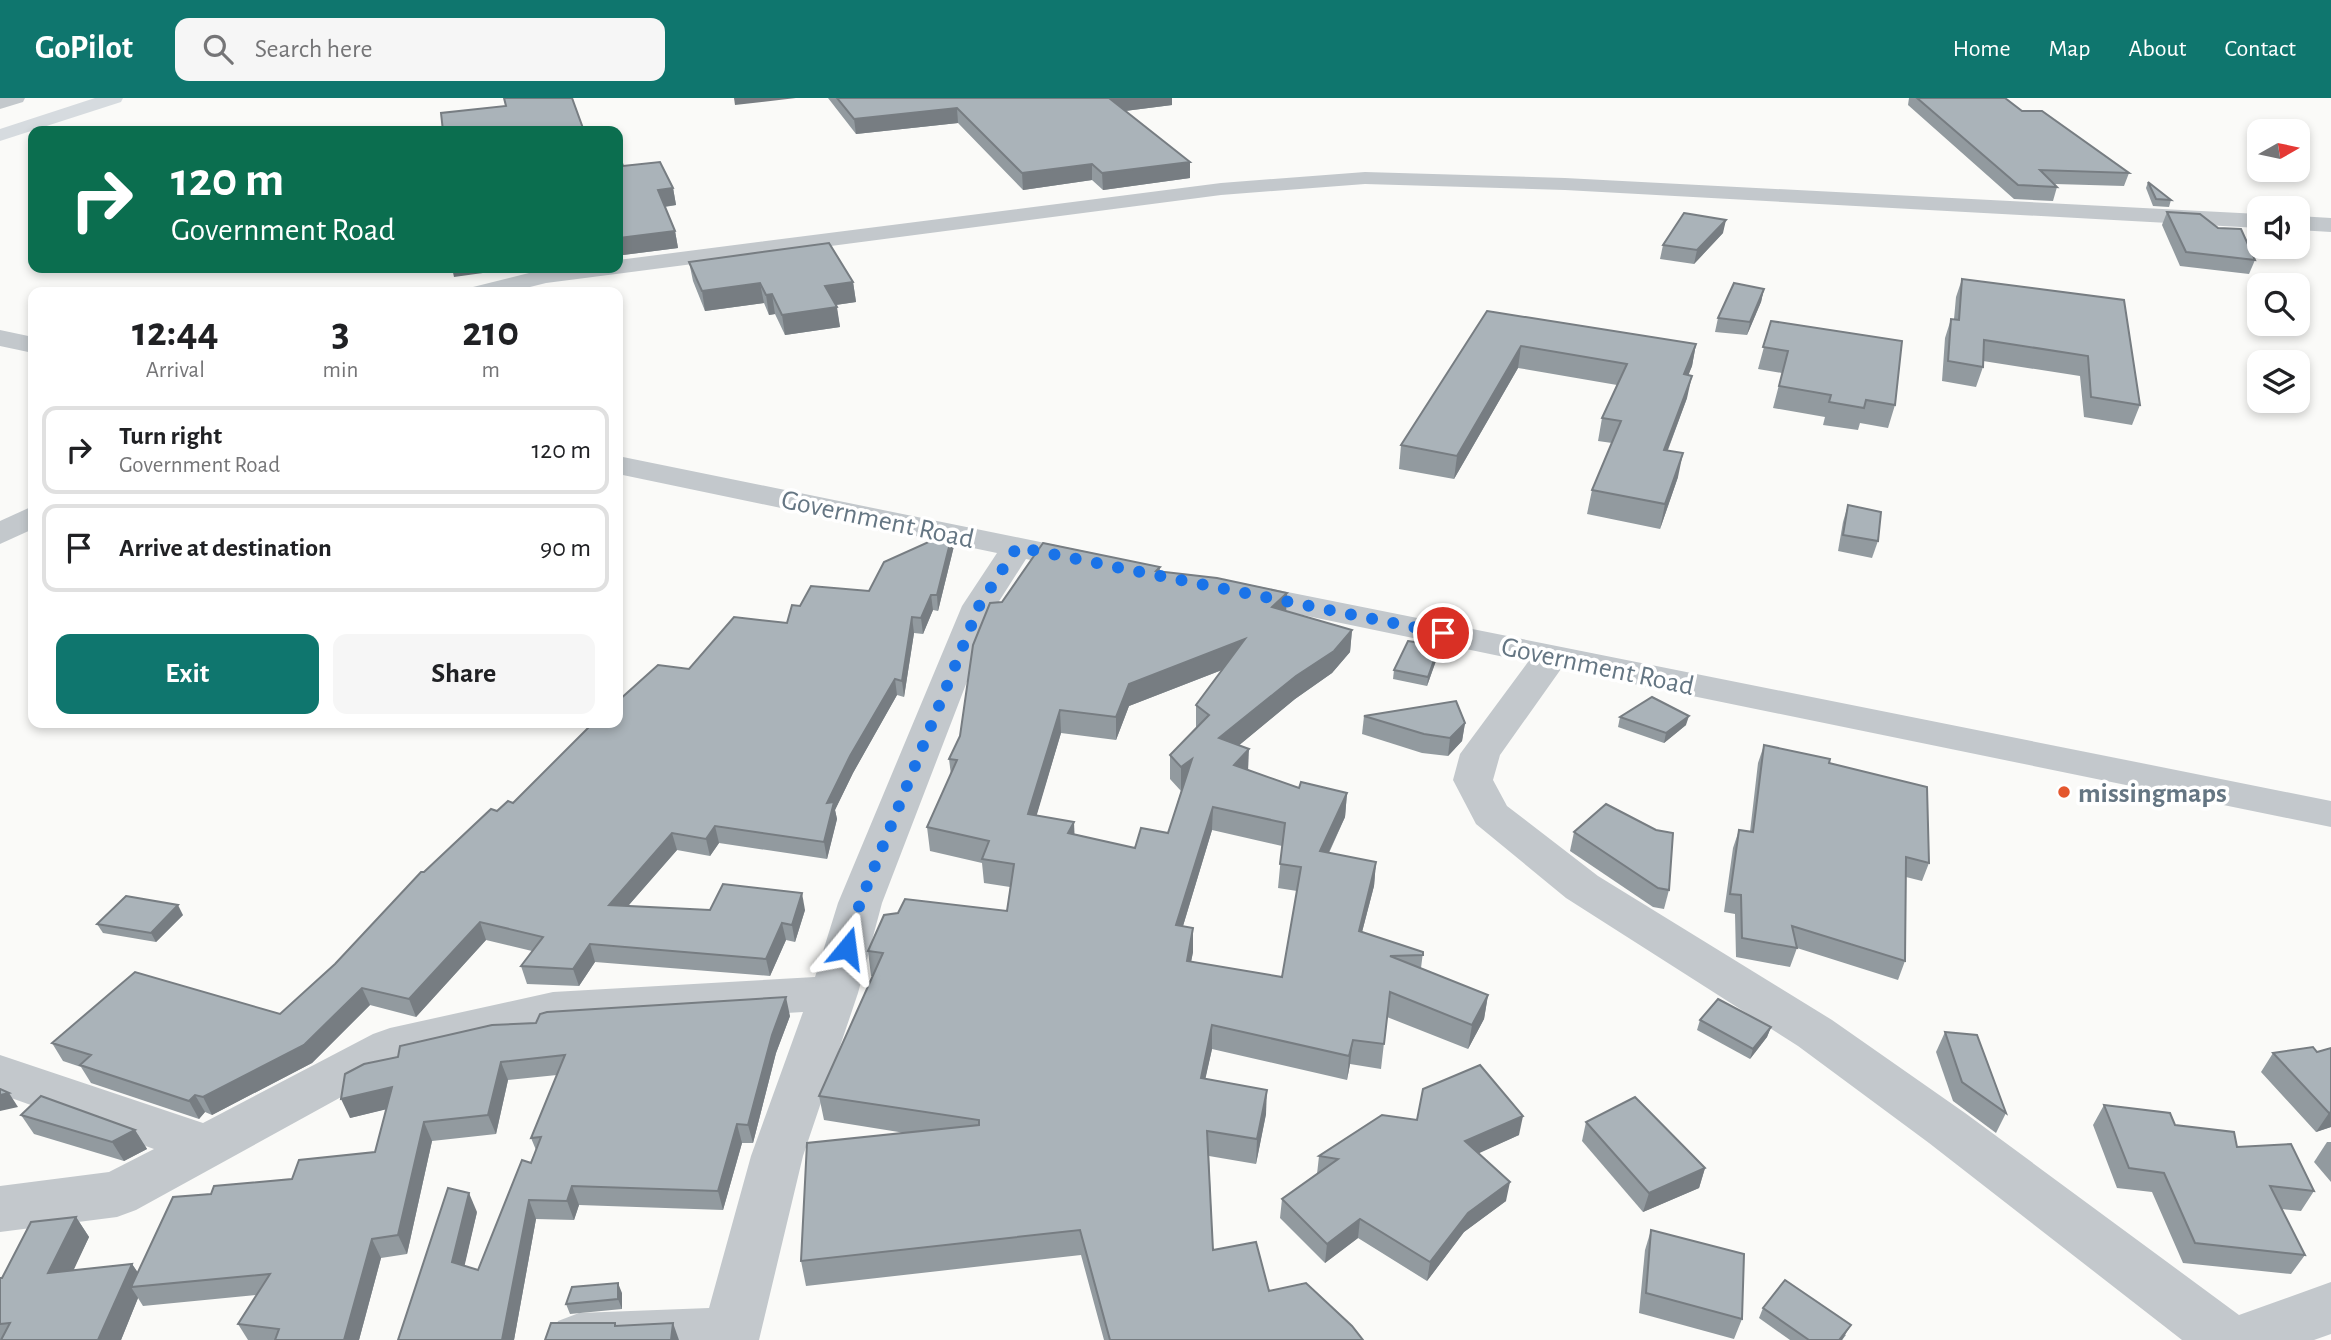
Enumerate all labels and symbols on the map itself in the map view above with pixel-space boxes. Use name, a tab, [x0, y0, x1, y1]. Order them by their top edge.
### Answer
north arrow	[2247, 119, 2310, 182]
street label: Government Road	[779, 486, 976, 554]
pin	[1413, 603, 1473, 663]
street label: Government Road	[1499, 633, 1696, 701]
place label: missingmaps	[2078, 780, 2227, 808]
marker: missingmaps	[2056, 784, 2072, 800]
position arrow	[810, 911, 884, 985]

